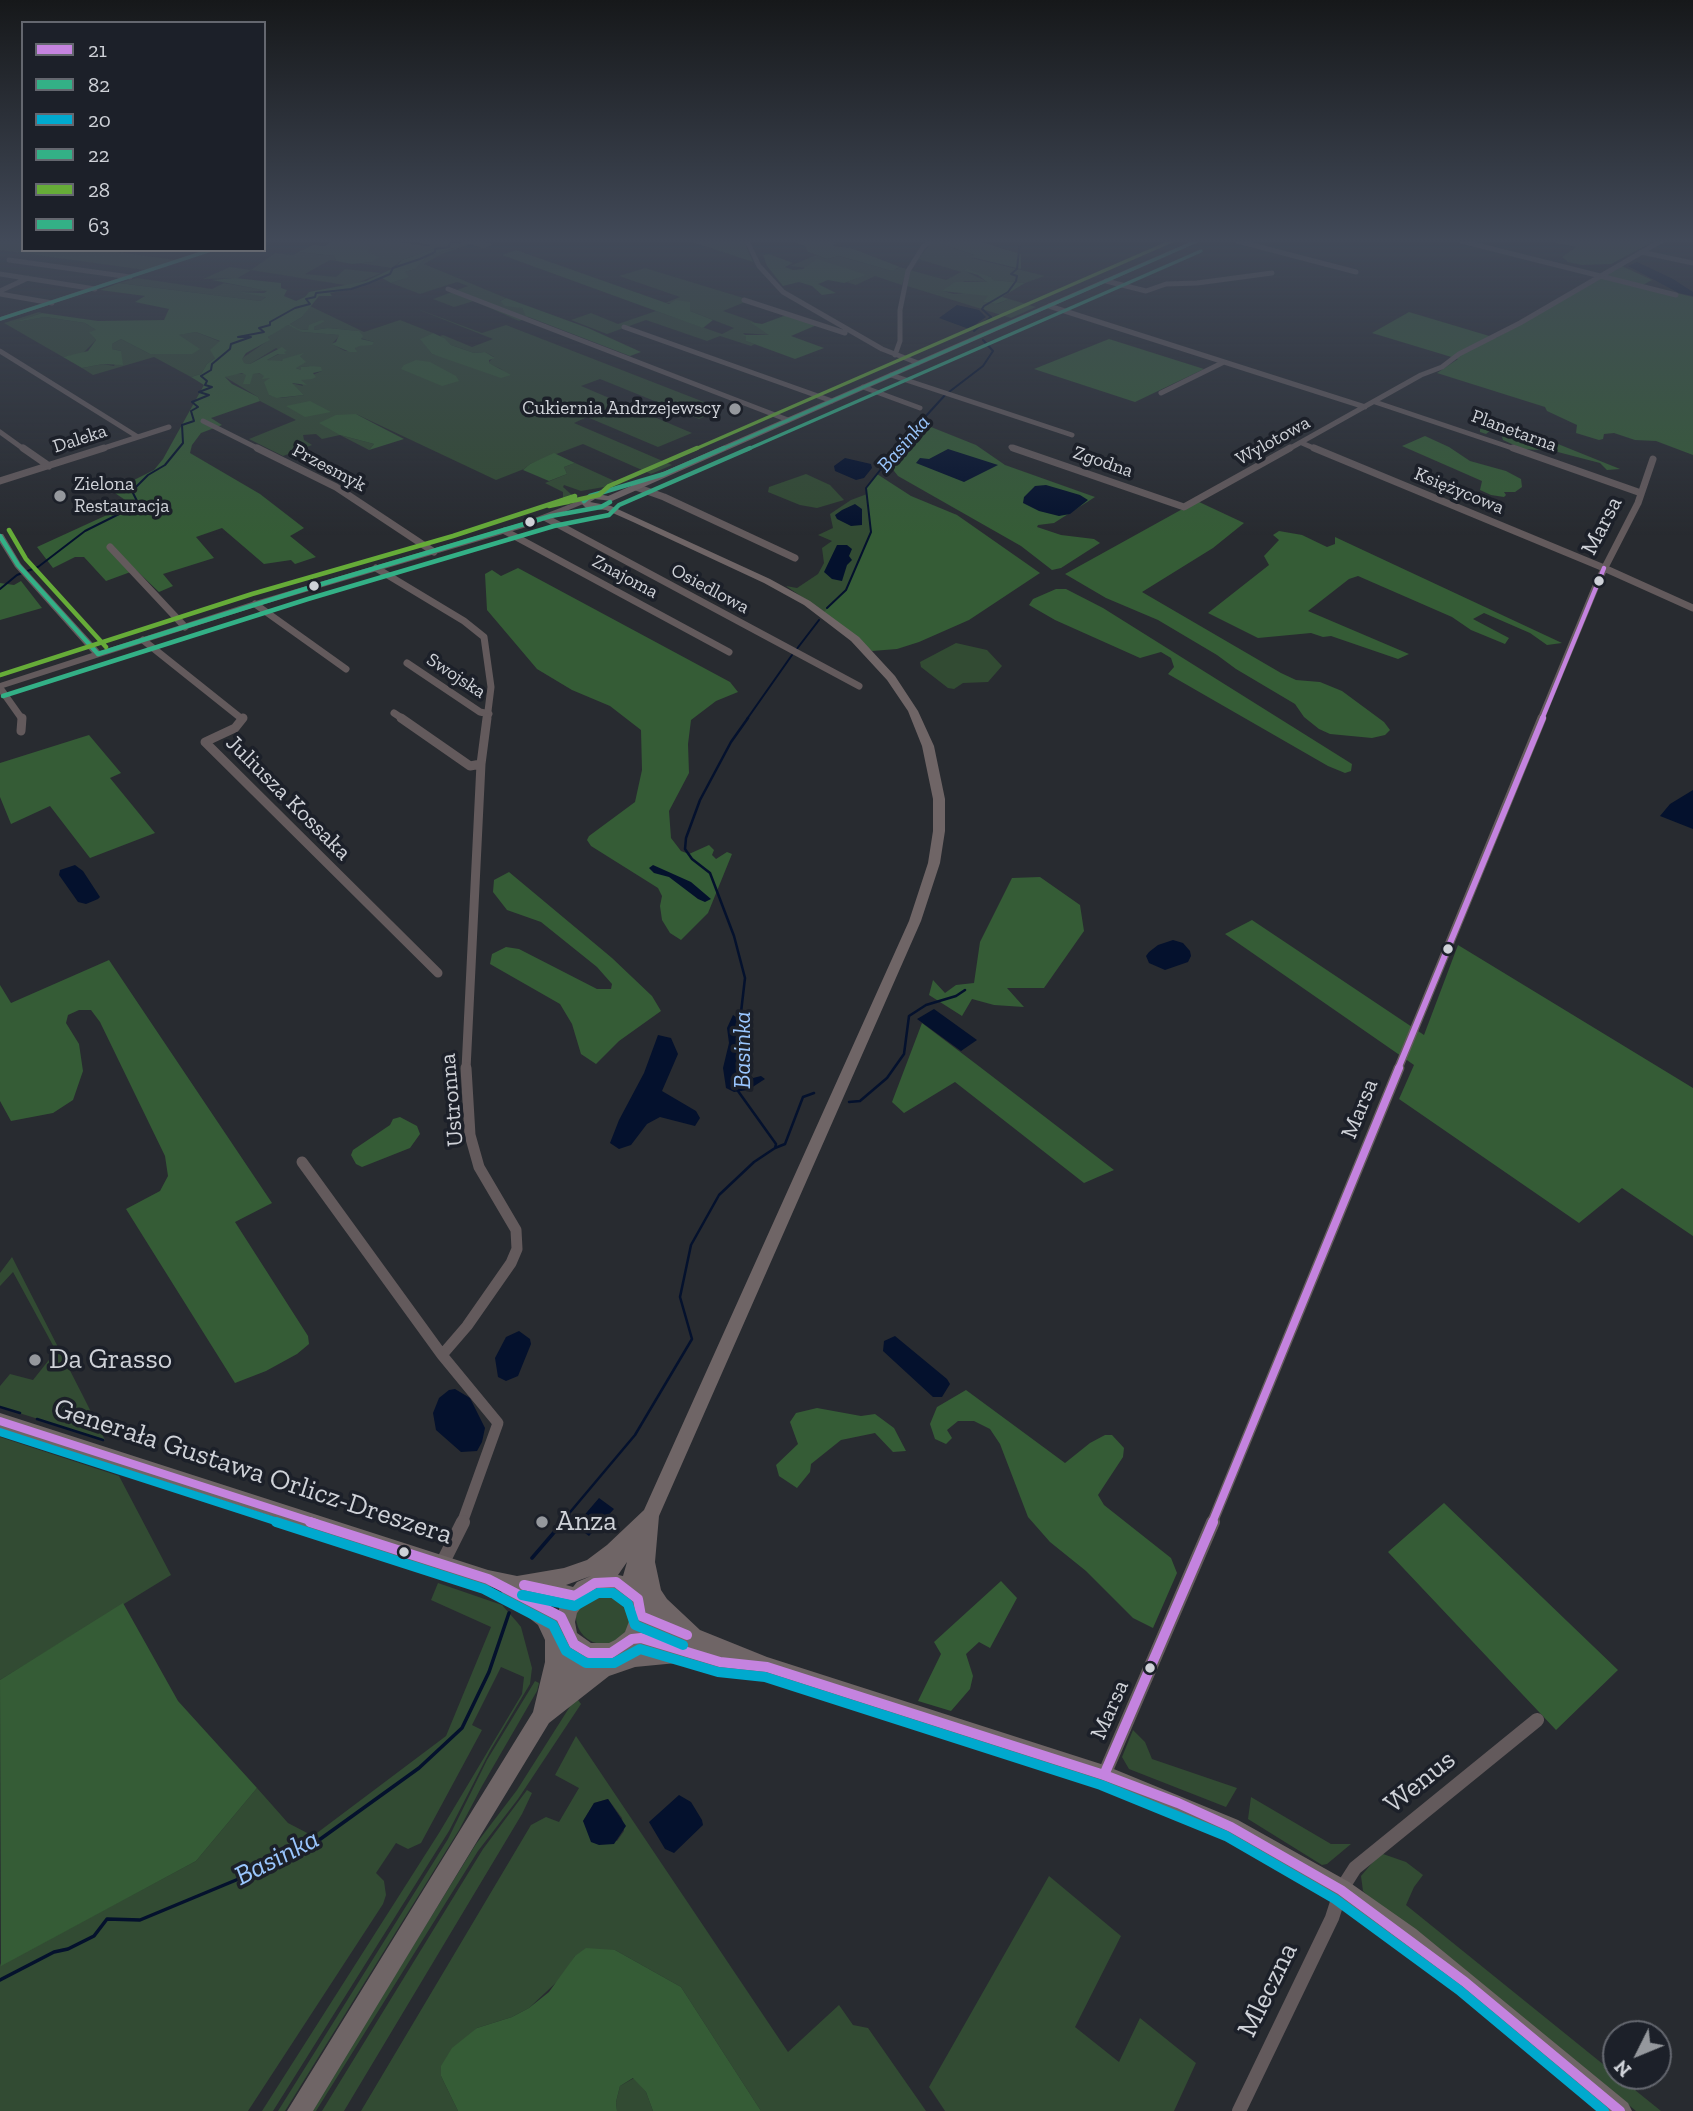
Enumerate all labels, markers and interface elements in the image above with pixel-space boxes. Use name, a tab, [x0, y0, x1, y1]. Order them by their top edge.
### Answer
legend	[21, 21, 266, 252]
text: 21	[88, 37, 107, 62]
text: 82	[88, 72, 110, 97]
text: 20	[88, 107, 111, 132]
text: 22	[88, 142, 110, 167]
text: 28	[88, 177, 110, 202]
text: 63	[88, 212, 109, 237]
place label: Cukiernia Andrzejewscy	[522, 398, 721, 420]
marker: Cukiernia Andrzejewscy	[727, 401, 743, 417]
street label: Planetarna	[1468, 405, 1560, 457]
water label: Basinka	[872, 410, 936, 478]
street label: Wylotowa	[1232, 411, 1314, 471]
street label: Daleka	[50, 420, 110, 458]
street label: Przesmyk	[288, 439, 370, 497]
street label: Zgodna	[1070, 441, 1136, 483]
street label: Księżycowa	[1411, 463, 1507, 519]
place label: Zielona Restauracja	[74, 474, 170, 518]
marker: Zielona Restauracja	[52, 488, 68, 504]
street label: Marsa	[1576, 492, 1628, 560]
unlabelled marker	[523, 515, 537, 529]
street label: Znajoma	[588, 550, 662, 604]
street label: Osiedlowa	[667, 559, 753, 619]
unlabelled marker	[1592, 574, 1606, 588]
unlabelled marker	[307, 579, 321, 593]
street label: Swojska	[422, 648, 490, 704]
street label: Juliusza Kossaka	[220, 730, 356, 866]
unlabelled marker	[1441, 942, 1455, 956]
water label: Basinka	[729, 1011, 757, 1089]
street label: Ustronna	[434, 1052, 470, 1148]
street label: Marsa	[1336, 1075, 1384, 1143]
place label: Da Grasso	[49, 1343, 172, 1377]
marker: Da Grasso	[27, 1352, 43, 1368]
street label: Generała Gustawa Orlicz-Dreszera	[50, 1392, 456, 1552]
place label: Anza	[556, 1505, 617, 1539]
marker: Anza	[534, 1514, 550, 1530]
unlabelled marker	[397, 1545, 411, 1559]
unlabelled marker	[1143, 1661, 1157, 1675]
street label: Marsa	[1085, 1676, 1135, 1744]
street label: Wenus	[1378, 1743, 1462, 1821]
water label: Basinka	[229, 1823, 325, 1893]
street label: Mleczna	[1231, 1937, 1305, 2043]
north arrow	[1602, 2020, 1672, 2090]
text: N	[1609, 2055, 1636, 2081]

